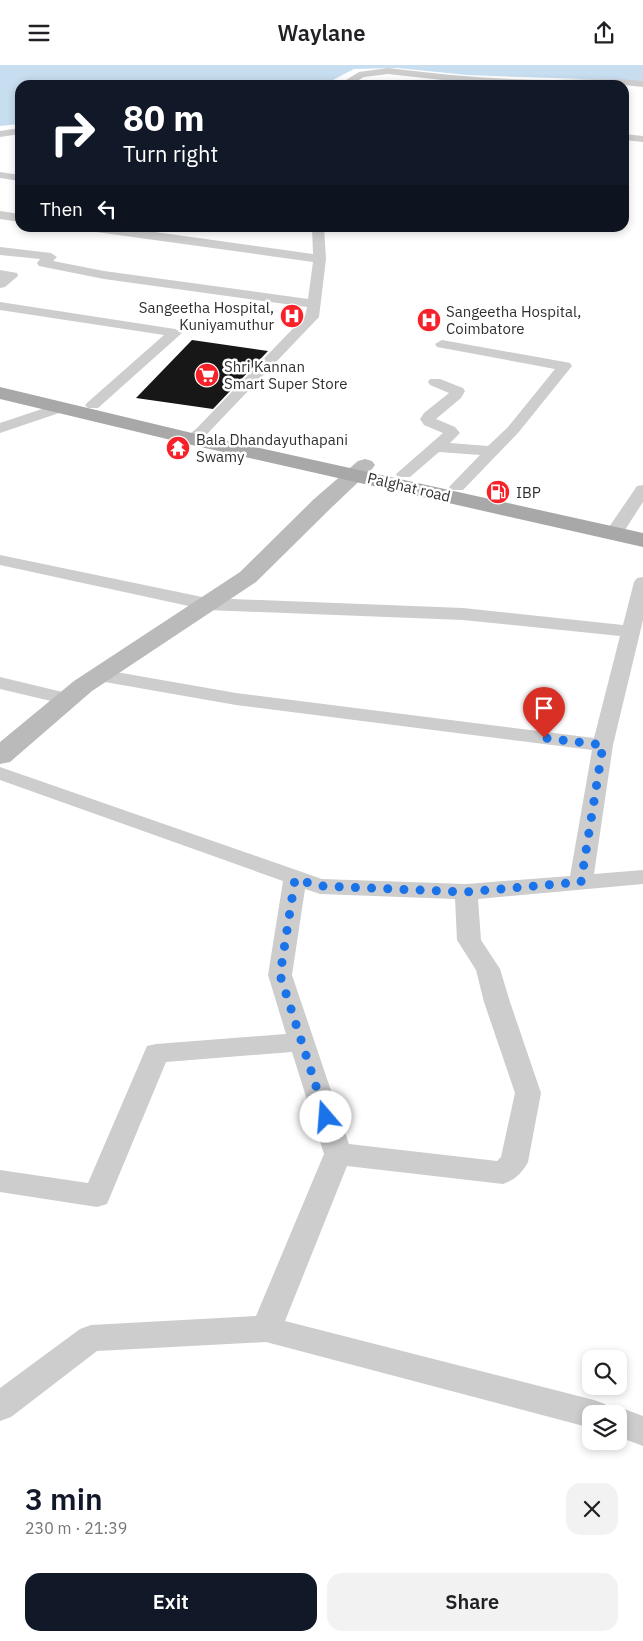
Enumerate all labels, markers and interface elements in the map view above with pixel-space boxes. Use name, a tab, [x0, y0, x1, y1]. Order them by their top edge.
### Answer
text: Waylane	[278, 18, 365, 47]
icon: menu	[25, 19, 53, 47]
icon: share	[590, 19, 618, 47]
text: 80 m	[123, 95, 205, 141]
icon: right	[40, 100, 105, 165]
text: Turn right	[123, 139, 218, 168]
icon: left	[93, 195, 121, 223]
text: Then	[40, 197, 83, 221]
place label: Sangeetha Hospital, Kuniyamuthur	[139, 298, 274, 334]
place label: Sangeetha Hospital, Coimbatore	[446, 302, 581, 338]
hospital icon: Sangeetha Hospital, Kuniyamuthur	[279, 303, 305, 329]
hospital icon: Sangeetha Hospital, Coimbatore	[416, 307, 442, 333]
place label: Shri Kannan Smart Super Store	[224, 357, 347, 393]
supermarket icon: Shri Kannan Smart Super Store	[194, 362, 220, 388]
place label: Bala Dhandayuthapani Swamy	[196, 430, 348, 466]
temple icon: Bala Dhandayuthapani Swamy	[165, 435, 191, 461]
street label: Palghat road	[366, 468, 452, 506]
fuel station icon: IBP	[485, 479, 511, 505]
place label: IBP	[516, 483, 541, 502]
pin	[523, 687, 565, 738]
icon: arrive	[530, 694, 558, 722]
position arrow	[299, 1090, 351, 1142]
map controls	[582, 1350, 627, 1450]
button: search	[582, 1350, 627, 1395]
button: layers	[582, 1405, 627, 1450]
text: 3 min	[25, 1479, 103, 1518]
button: close	[566, 1483, 618, 1535]
text: 230 m · 21:39	[25, 1518, 127, 1538]
button: Exit	[25, 1573, 317, 1631]
button: Share	[327, 1573, 618, 1631]

